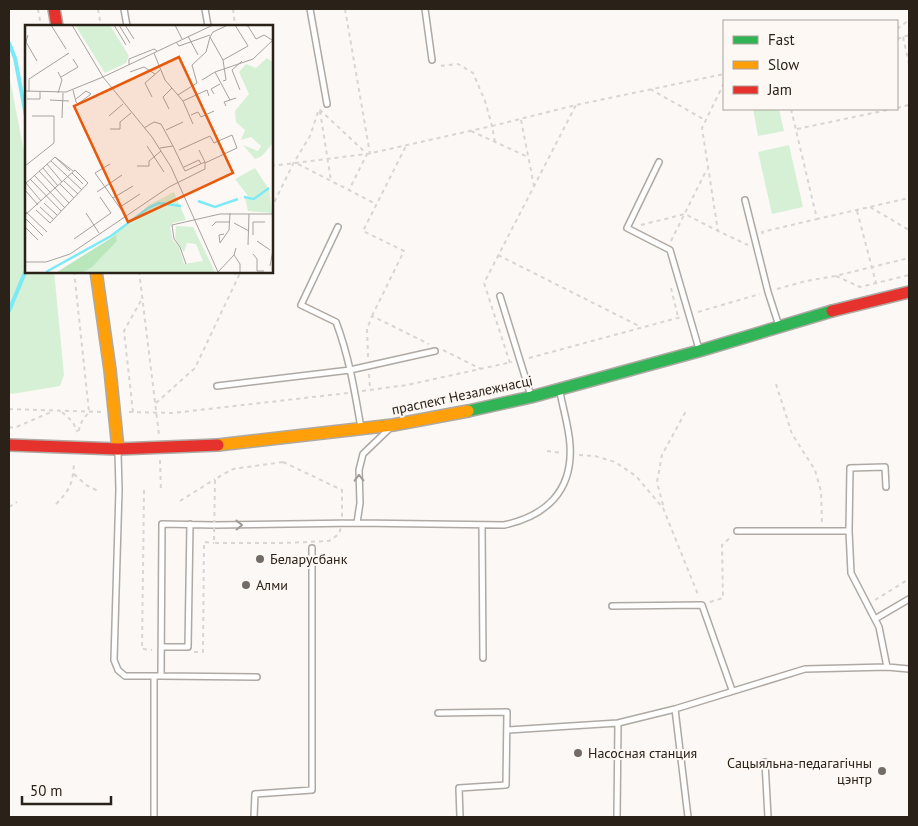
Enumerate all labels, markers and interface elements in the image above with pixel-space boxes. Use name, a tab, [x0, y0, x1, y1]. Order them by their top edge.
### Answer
legend	[723, 20, 898, 110]
inset map	[25, 25, 272, 272]
text: Fast	[768, 30, 795, 49]
text: Slow	[768, 55, 799, 74]
text: Jam	[767, 80, 792, 99]
street label: праспект Незалежнасці	[390, 371, 534, 419]
one-way arrow	[354, 474, 364, 482]
one-way arrow	[236, 520, 243, 530]
place label: Беларусбанк	[270, 550, 348, 568]
marker: Беларусбанк	[254, 553, 266, 565]
place label: Алми	[256, 576, 288, 594]
marker: Алми	[240, 579, 252, 591]
place label: Насосная станция	[588, 744, 697, 762]
marker: Насосная станция	[572, 747, 584, 759]
place label: Сацыяльна-педагагічны цэнтр	[727, 754, 872, 788]
marker: Сацыяльна-педагагічны цэнтр	[876, 765, 888, 777]
scale bar	[22, 774, 111, 806]
text: 50 m	[30, 781, 63, 800]

